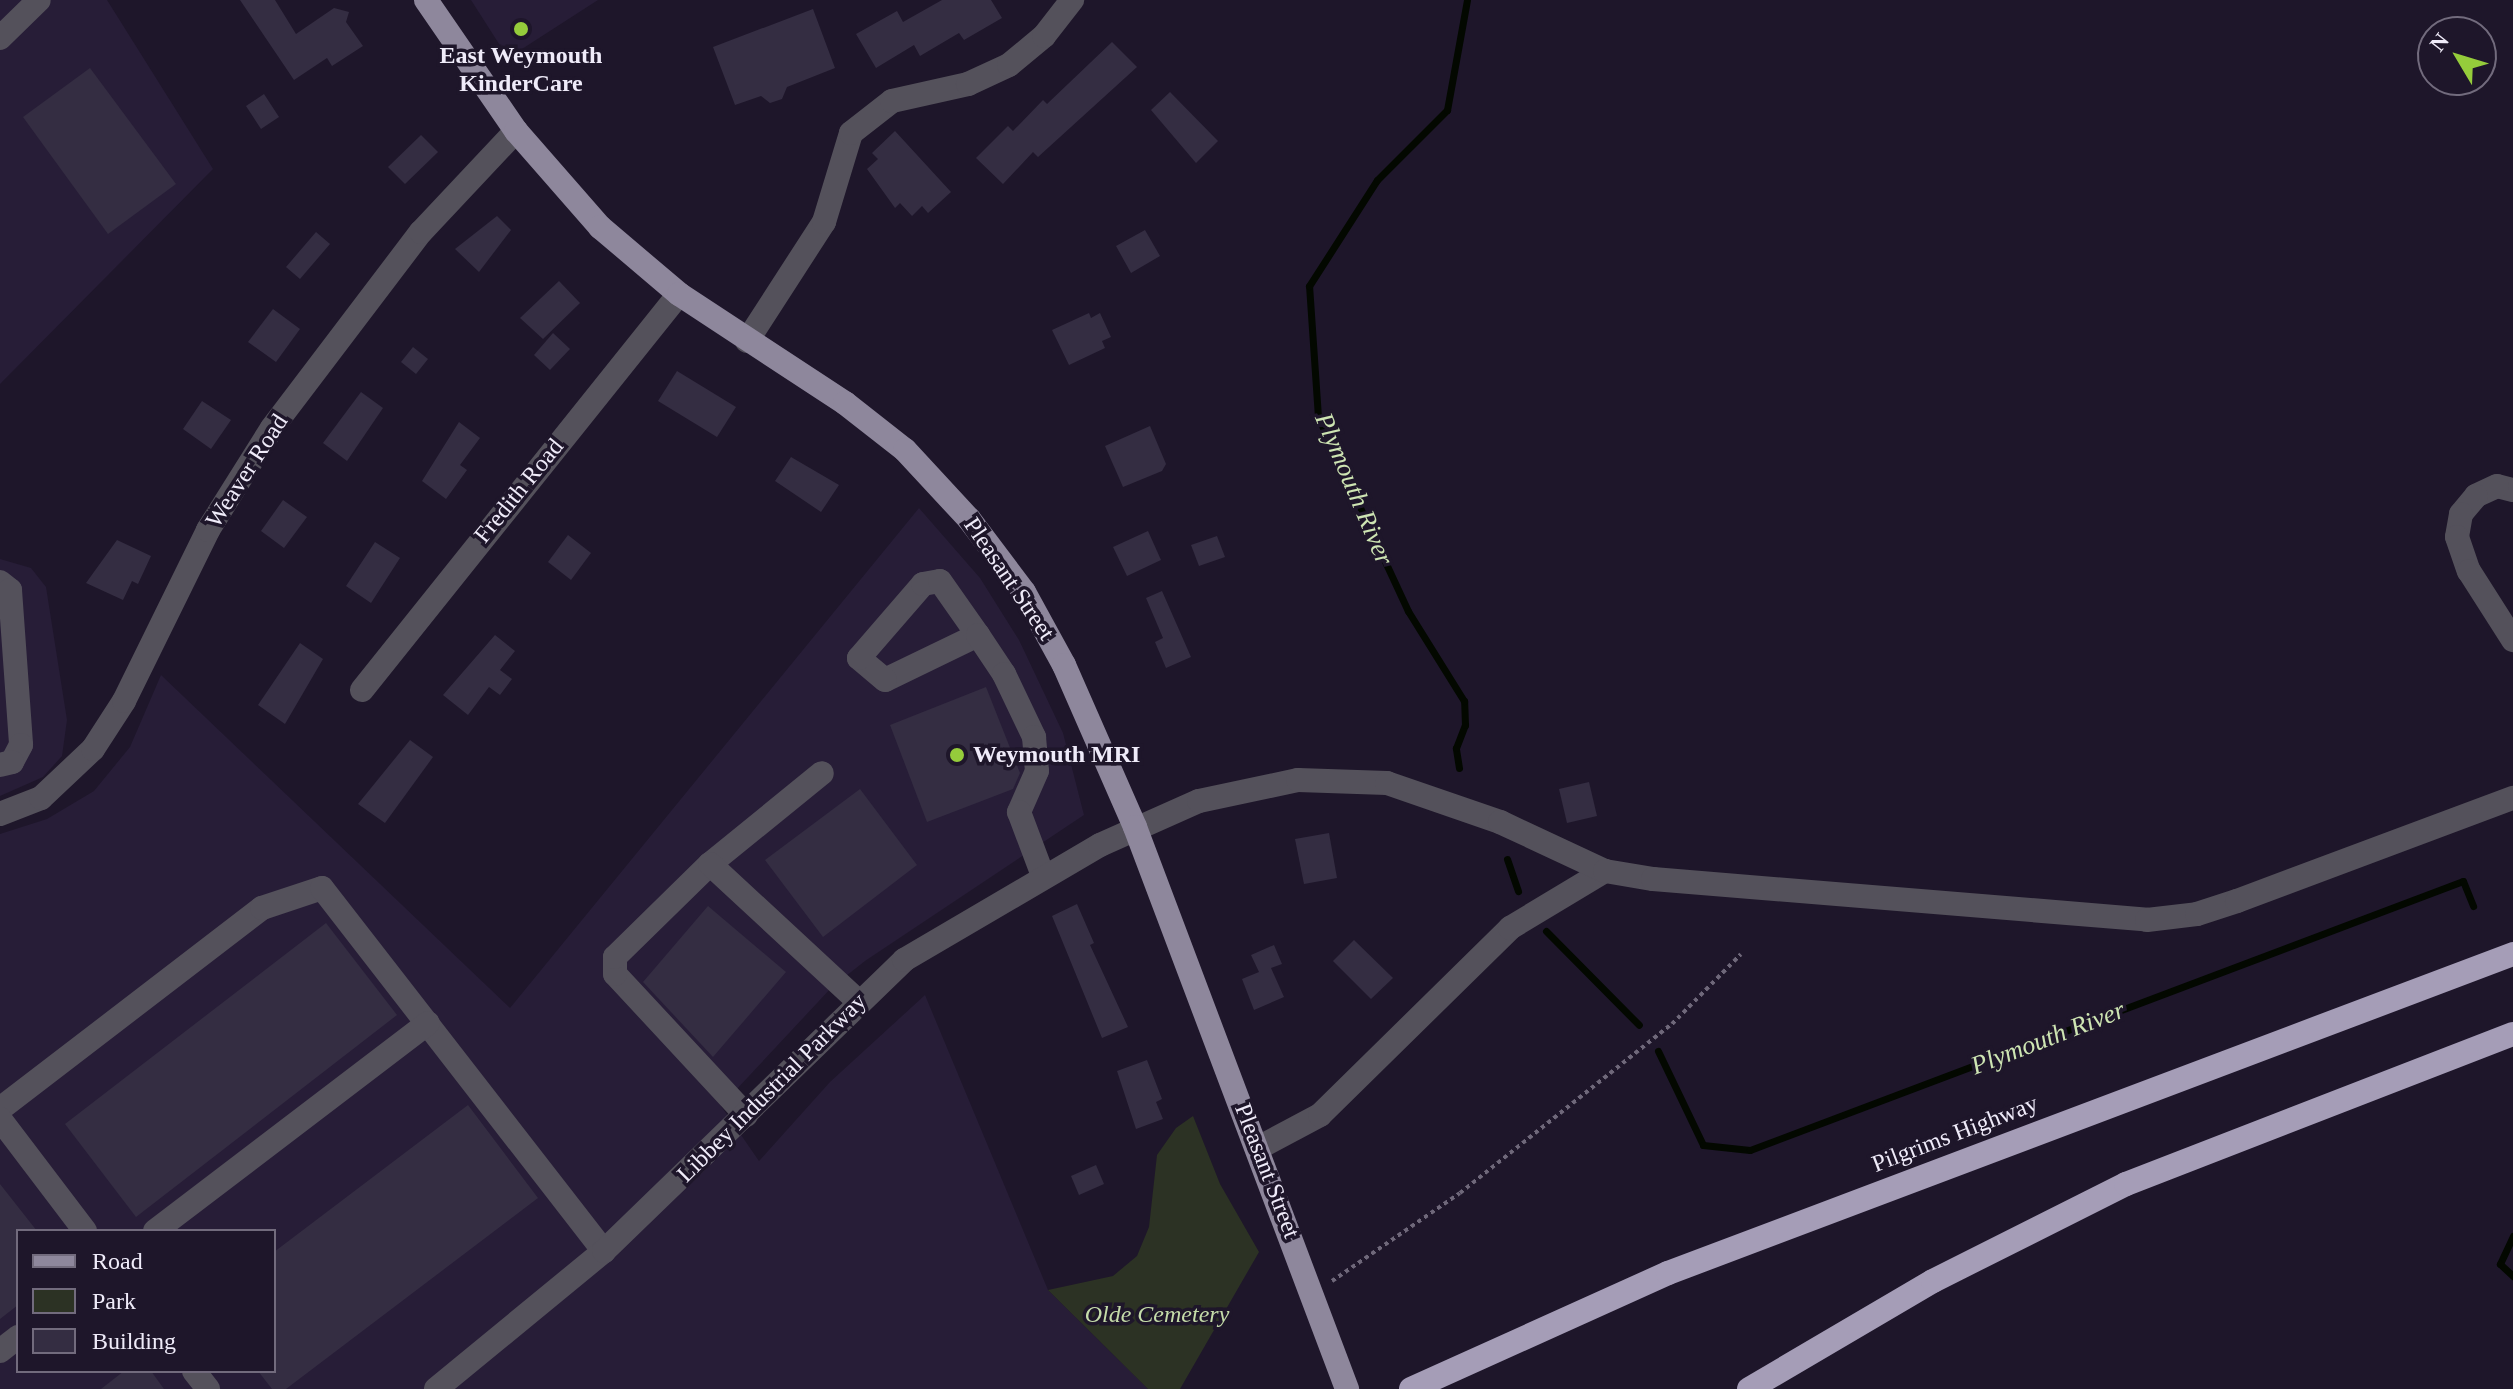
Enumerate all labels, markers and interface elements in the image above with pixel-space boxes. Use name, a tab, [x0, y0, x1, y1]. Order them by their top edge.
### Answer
north arrow	[2417, 16, 2497, 96]
marker: East Weymouth KinderCare	[512, 20, 530, 38]
text: N	[2425, 28, 2454, 56]
place label: East Weymouth KinderCare	[439, 42, 603, 98]
water label: Plymouth River	[1308, 408, 1400, 570]
street label: Weaver Road	[200, 409, 294, 533]
street label: Fredith Road	[468, 433, 570, 549]
street label: Pleasant Street	[957, 512, 1061, 646]
place label: Weymouth MRI	[973, 741, 1140, 769]
marker: Weymouth MRI	[948, 746, 966, 764]
street label: Libbey Industrial Parkway	[671, 987, 873, 1189]
water label: Plymouth River	[1967, 994, 2129, 1082]
street label: Pilgrims Highway	[1868, 1089, 2042, 1179]
street label: Pleasant Street	[1228, 1100, 1306, 1242]
legend	[16, 1229, 276, 1373]
text: Road	[92, 1248, 143, 1274]
text: Park	[92, 1288, 136, 1314]
park label: Olde Cemetery	[1085, 1301, 1229, 1329]
text: Building	[92, 1328, 176, 1354]

